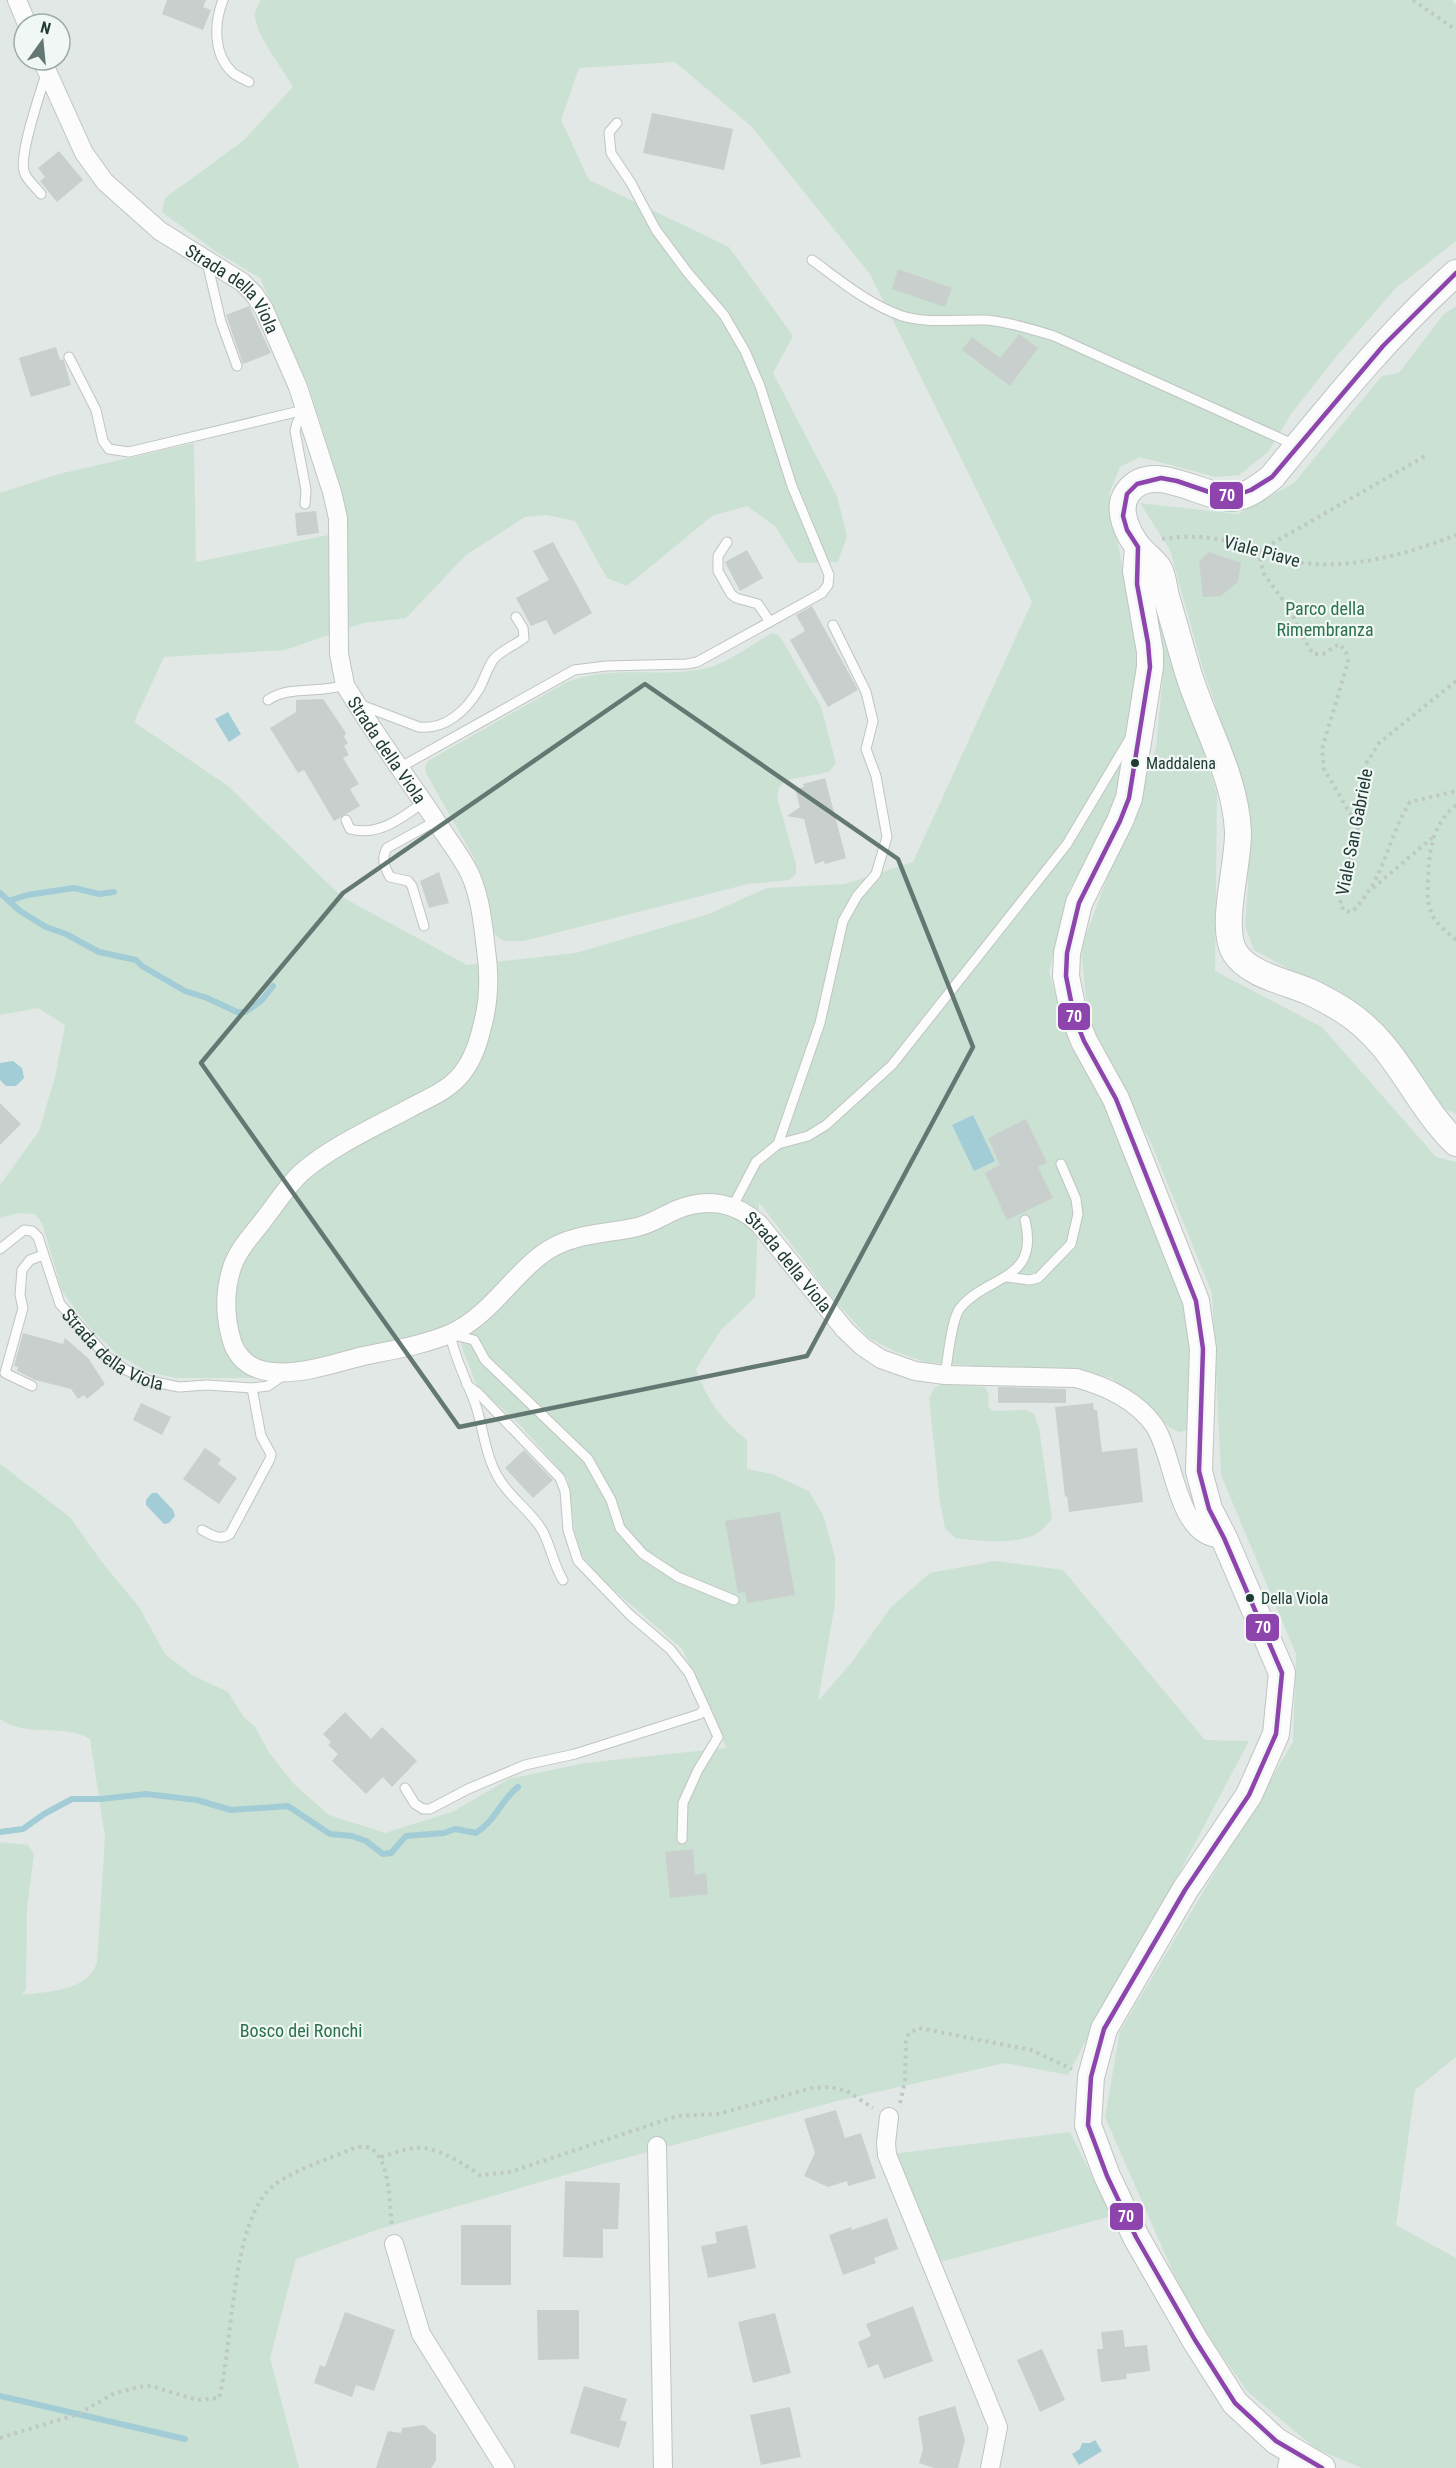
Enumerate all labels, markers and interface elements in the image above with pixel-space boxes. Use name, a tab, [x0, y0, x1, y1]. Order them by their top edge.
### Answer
north arrow	[12, 12, 72, 72]
text: N	[39, 18, 53, 38]
street label: Strada della Viola	[182, 239, 284, 336]
line badge: 70	[1209, 481, 1244, 510]
text: 70	[1219, 486, 1235, 505]
street label: Viale Piave	[1222, 531, 1302, 571]
park label: Parco della Rimembranza	[1276, 598, 1374, 640]
street label: Strada della Viola	[344, 692, 431, 807]
place label: Maddalena	[1146, 754, 1216, 773]
marker: Maddalena	[1129, 757, 1141, 769]
street label: Viale San Gabriele	[1331, 767, 1377, 897]
line badge: 70	[1057, 1002, 1091, 1031]
text: 70	[1066, 1007, 1082, 1026]
street label: Strada della Viola	[741, 1206, 836, 1316]
street label: Strada della Viola	[58, 1304, 165, 1394]
place label: Della Viola	[1261, 1589, 1328, 1608]
marker: Della Viola	[1244, 1592, 1256, 1604]
line badge: 70	[1245, 1613, 1280, 1642]
text: 70	[1255, 1618, 1271, 1637]
park label: Bosco dei Ronchi	[240, 2020, 362, 2041]
line badge: 70	[1109, 2202, 1144, 2231]
text: 70	[1118, 2207, 1134, 2226]

